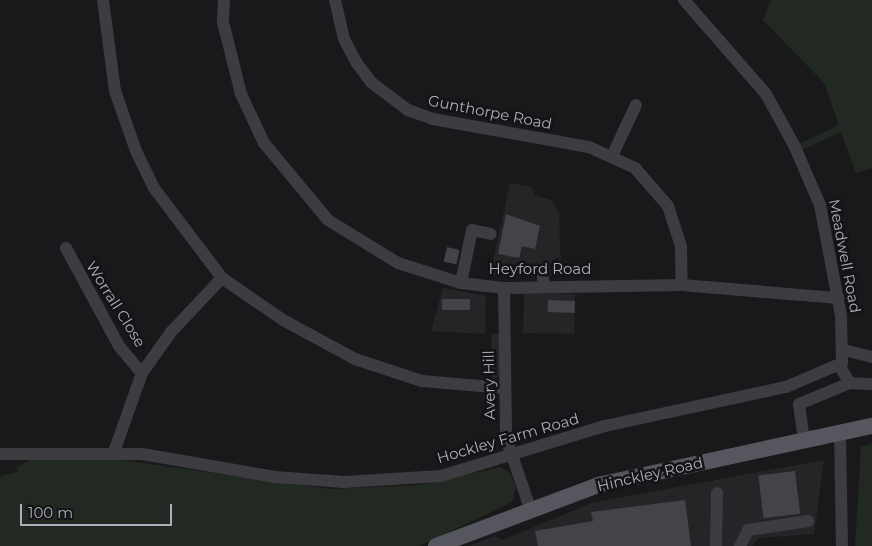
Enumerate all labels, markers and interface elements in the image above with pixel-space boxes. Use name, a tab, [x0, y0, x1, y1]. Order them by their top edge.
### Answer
street label: Gunthorpe Road	[427, 91, 553, 133]
street label: Meadwell Road	[825, 198, 865, 314]
street label: Worrall Close	[82, 258, 150, 350]
street label: Heyford Road	[489, 260, 591, 278]
street label: Avery Hill	[479, 350, 499, 420]
street label: Hockley Farm Road	[435, 409, 581, 467]
street label: Hinckley Road	[595, 453, 705, 495]
scale bar	[22, 494, 175, 526]
text: 100 m	[28, 503, 73, 522]

